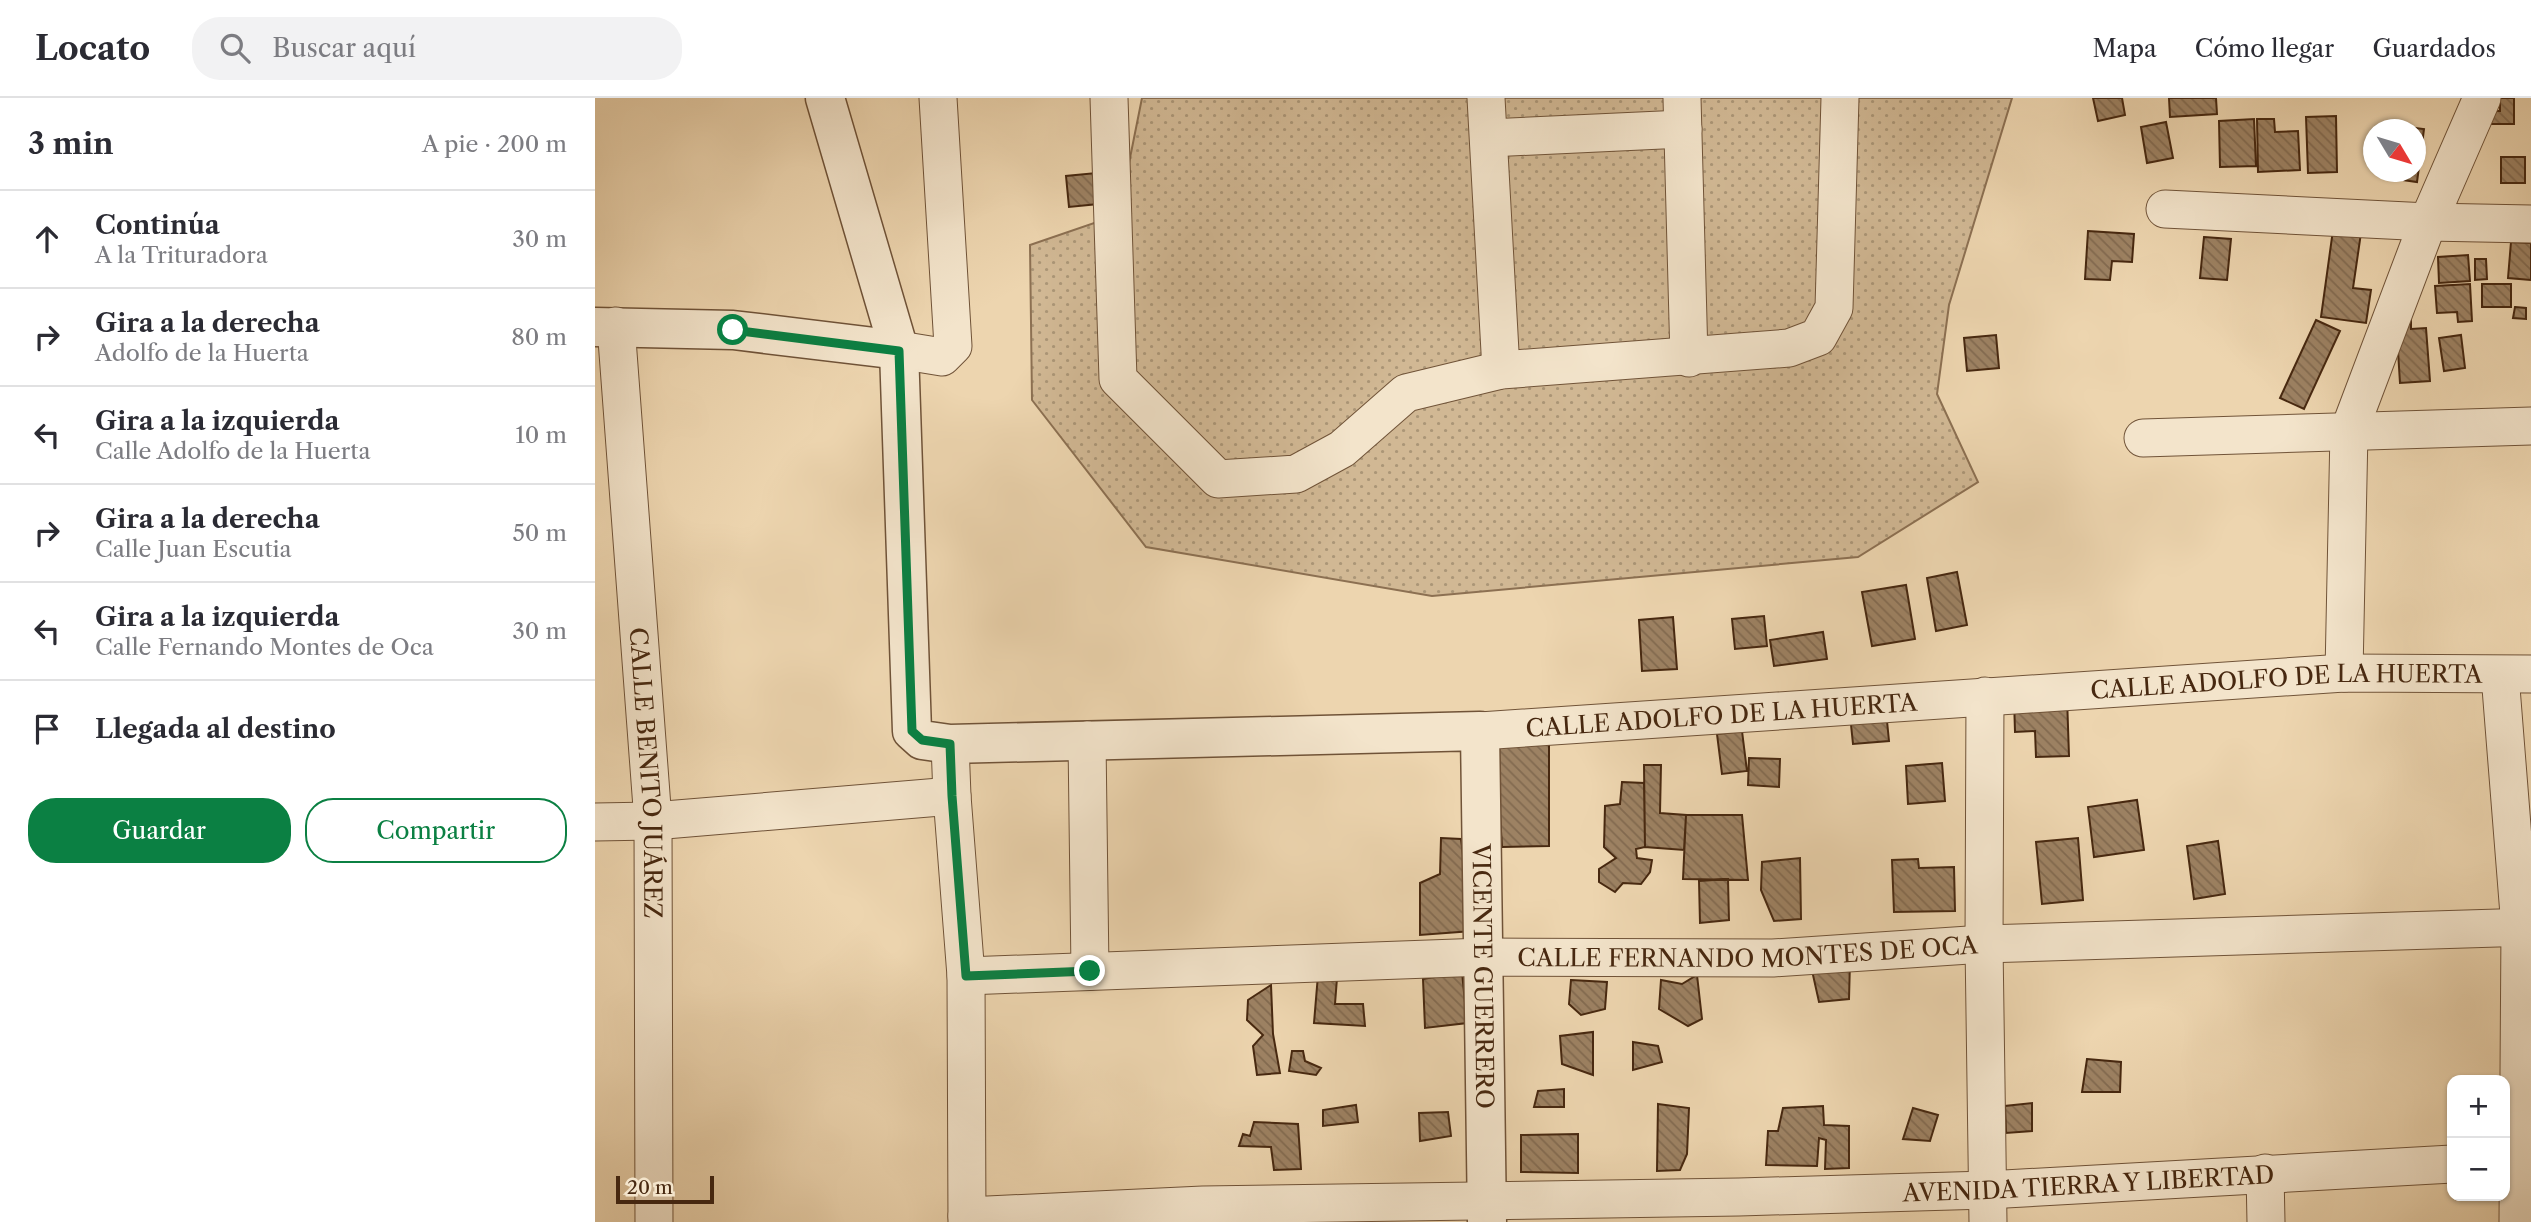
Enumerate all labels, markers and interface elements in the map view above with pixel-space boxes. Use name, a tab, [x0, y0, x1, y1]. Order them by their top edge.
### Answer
search box	[192, 17, 682, 80]
text: Locato	[35, 28, 150, 69]
icon: search	[216, 29, 254, 67]
text: Buscar aquí	[272, 32, 416, 64]
text: Mapa	[2092, 34, 2157, 63]
text: Cómo llegar	[2195, 34, 2334, 63]
text: Guardados	[2372, 34, 2496, 63]
north arrow	[2363, 119, 2426, 182]
text: 3 min	[28, 125, 114, 162]
text: A pie · 200 m	[422, 130, 567, 158]
text: Continúa	[95, 209, 220, 241]
icon: ahead	[28, 220, 66, 258]
text: 30 m	[512, 225, 567, 253]
text: A la Trituradora	[95, 241, 268, 269]
text: Gira a la derecha	[95, 307, 320, 339]
route start	[717, 314, 748, 345]
icon: right	[28, 318, 66, 356]
text: 80 m	[511, 323, 567, 351]
text: Adolfo de la Huerta	[95, 339, 309, 367]
text: Gira a la izquierda	[95, 405, 340, 437]
icon: left	[28, 416, 66, 454]
text: 10 m	[515, 421, 567, 449]
text: Calle Adolfo de la Huerta	[95, 437, 371, 465]
text: Gira a la derecha	[95, 503, 320, 535]
icon: right	[28, 514, 66, 552]
text: 50 m	[512, 519, 567, 547]
text: Calle Juan Escutia	[95, 535, 292, 563]
text: Gira a la izquierda	[95, 601, 340, 633]
icon: left	[28, 612, 66, 650]
text: 30 m	[512, 617, 567, 645]
street label: CALLE BENITO JUÁREZ	[624, 626, 668, 919]
text: Calle Fernando Montes de Oca	[95, 633, 434, 661]
street label: CALLE ADOLFO DE LA HUERTA	[2089, 658, 2484, 704]
street label: CALLE ADOLFO DE LA HUERTA	[1525, 687, 1919, 742]
icon: arrive	[28, 710, 66, 748]
text: Llegada al destino	[95, 713, 336, 745]
button: Guardar	[28, 798, 291, 863]
button: Compartir	[305, 798, 567, 863]
street label: VICENTE GUERRERO	[1467, 842, 1500, 1109]
street label: CALLE FERNANDO MONTES DE OCA	[1517, 930, 1980, 973]
route end	[1074, 955, 1105, 986]
map controls	[2447, 1075, 2510, 1201]
button: +	[2447, 1075, 2510, 1138]
button: −	[2447, 1138, 2510, 1201]
street label: AVENIDA TIERRA Y LIBERTAD	[1901, 1159, 2275, 1207]
scale bar	[616, 1173, 714, 1205]
text: 20 m	[627, 1176, 673, 1199]

